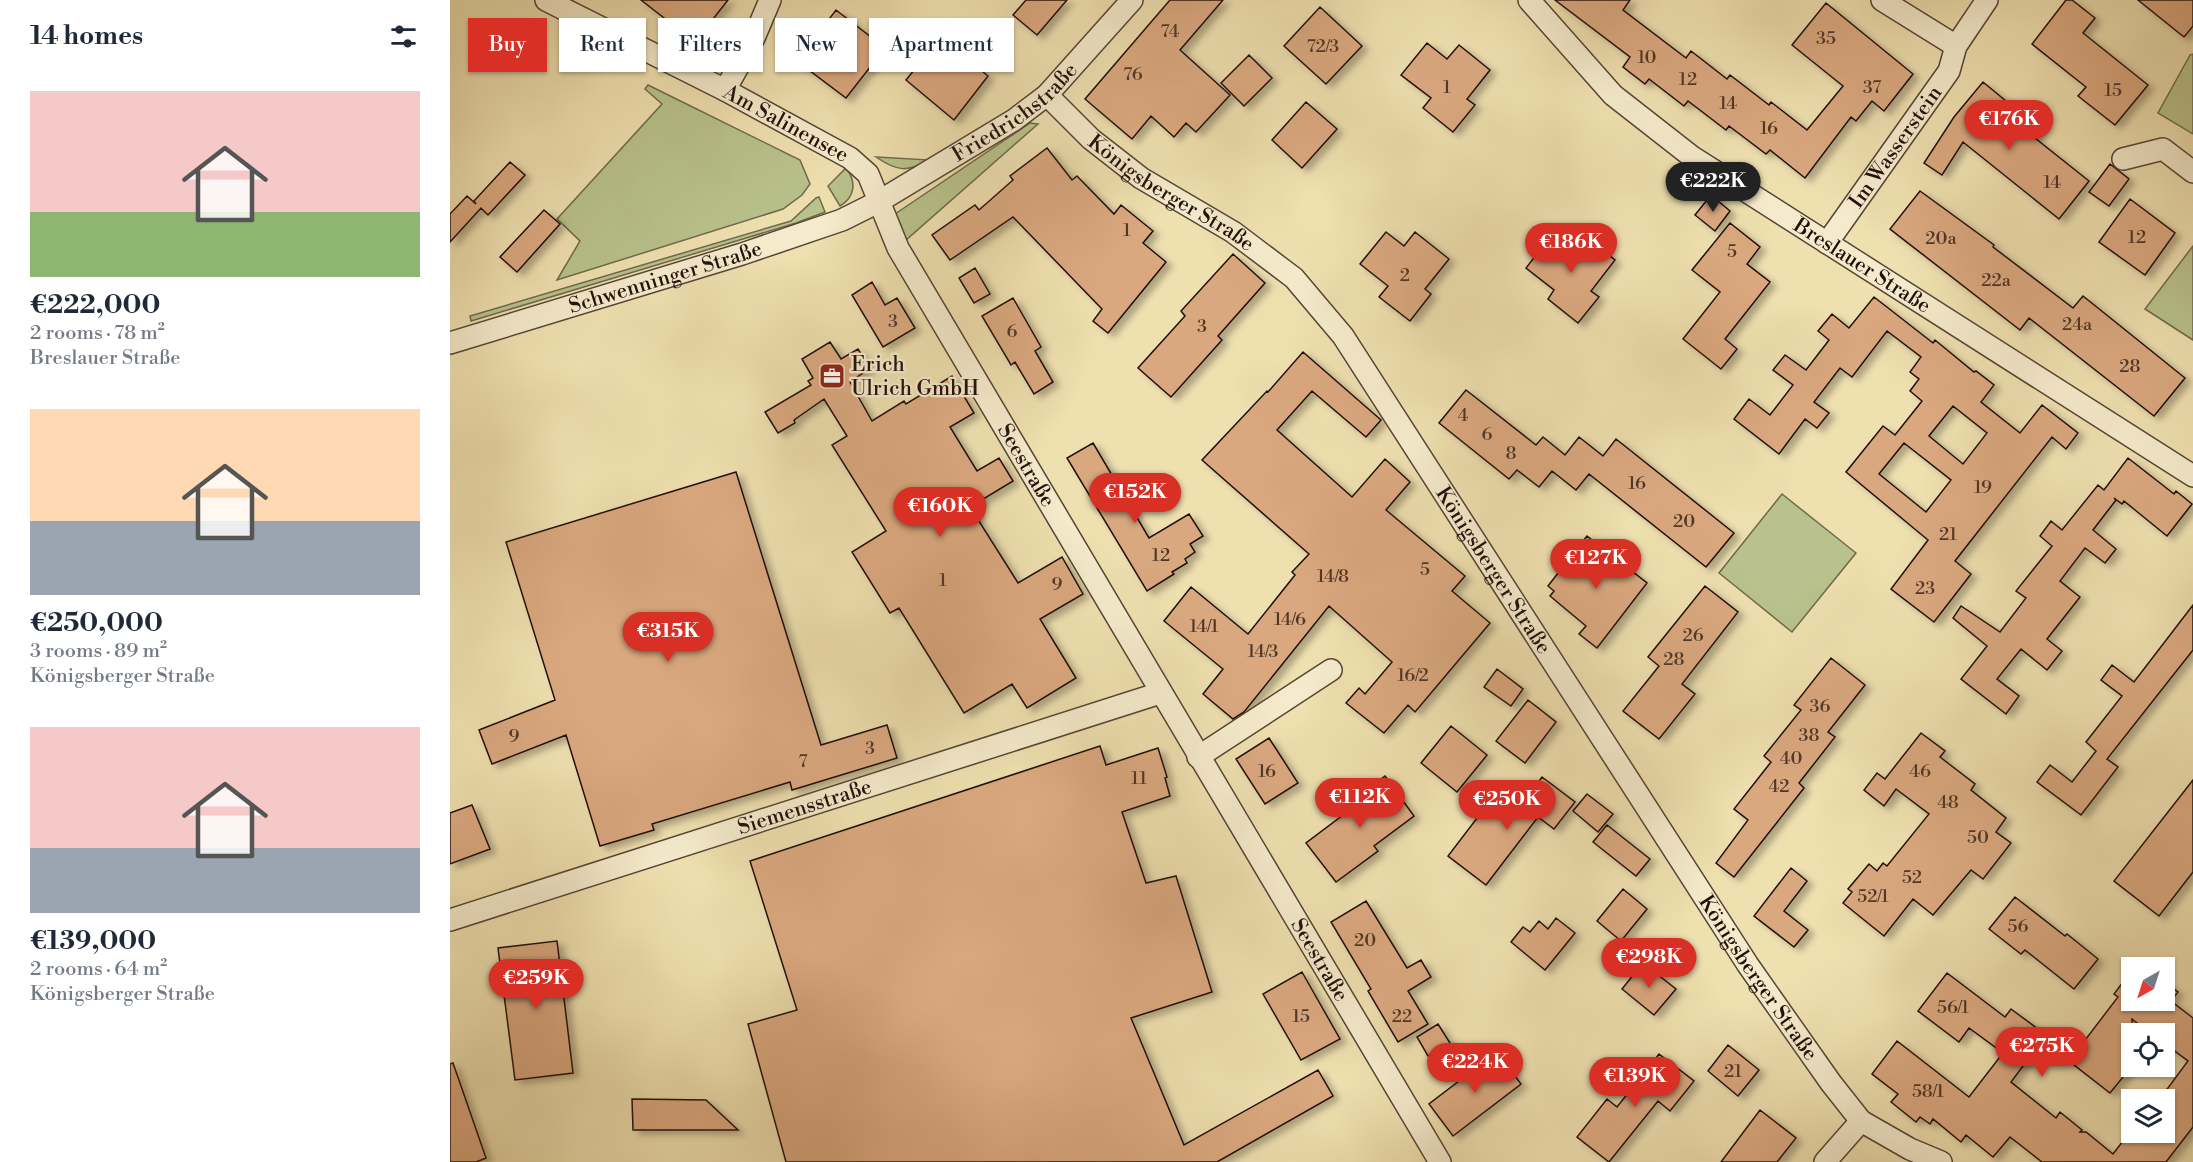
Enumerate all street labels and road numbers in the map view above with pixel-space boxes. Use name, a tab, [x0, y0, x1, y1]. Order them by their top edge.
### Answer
street label: Friedrichstraße	[948, 58, 1083, 168]
street label: Am Salinensee	[718, 79, 853, 169]
street label: Im Wasserstein	[1844, 81, 1949, 214]
street label: Königsberger Straße	[1082, 129, 1259, 258]
street label: Breslauer Straße	[1787, 212, 1935, 319]
street label: Schwenninger Straße	[566, 236, 765, 320]
street label: Seestraße	[991, 419, 1061, 512]
street label: Königsberger Straße	[1429, 482, 1556, 659]
street label: Siemensstraße	[734, 774, 875, 841]
street label: Königsberger Straße	[1692, 891, 1823, 1066]
street label: Seestraße	[1284, 914, 1354, 1006]

